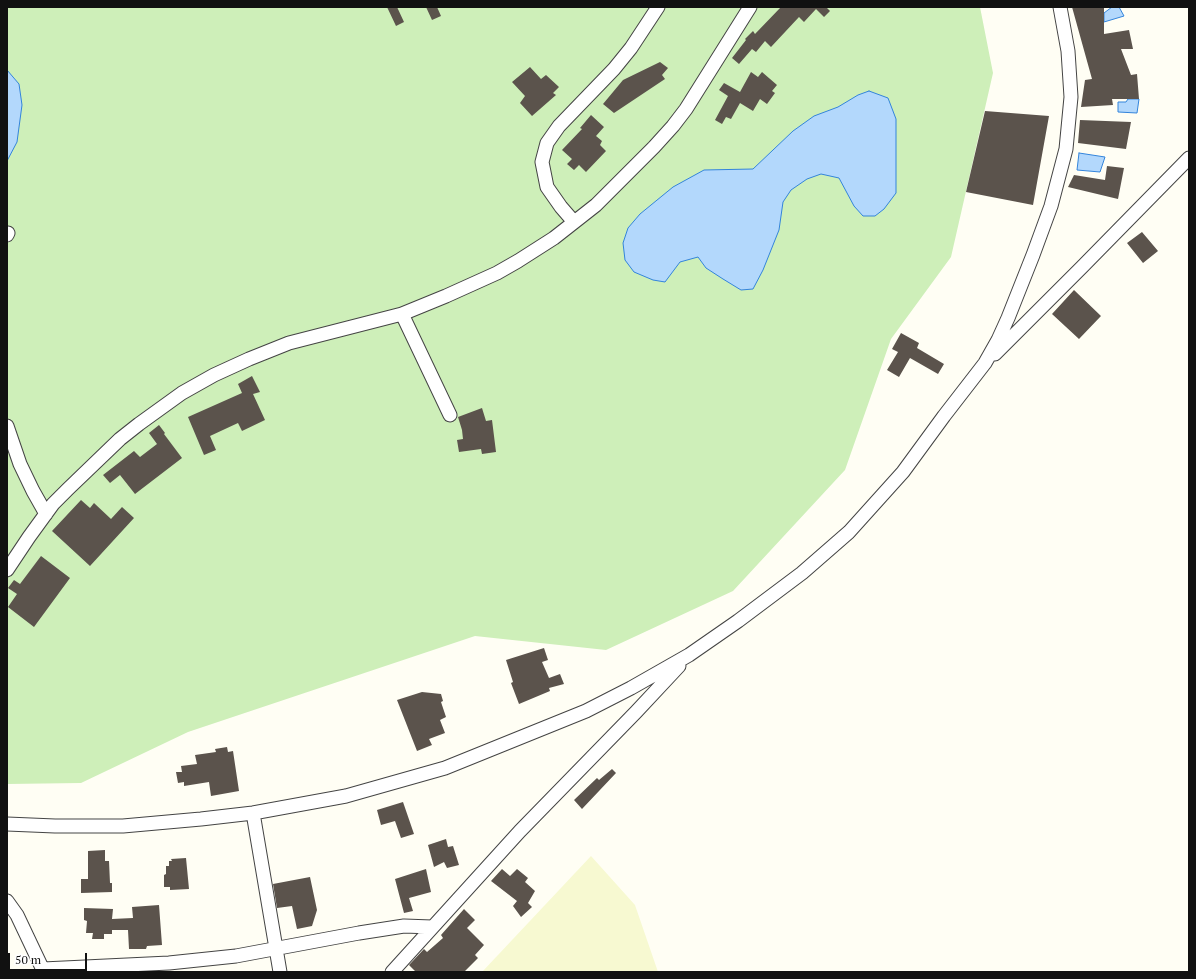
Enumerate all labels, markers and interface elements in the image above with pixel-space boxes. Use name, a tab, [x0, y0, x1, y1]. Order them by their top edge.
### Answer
scale bar	[10, 945, 89, 971]
text: 50 m	[15, 952, 41, 967]

